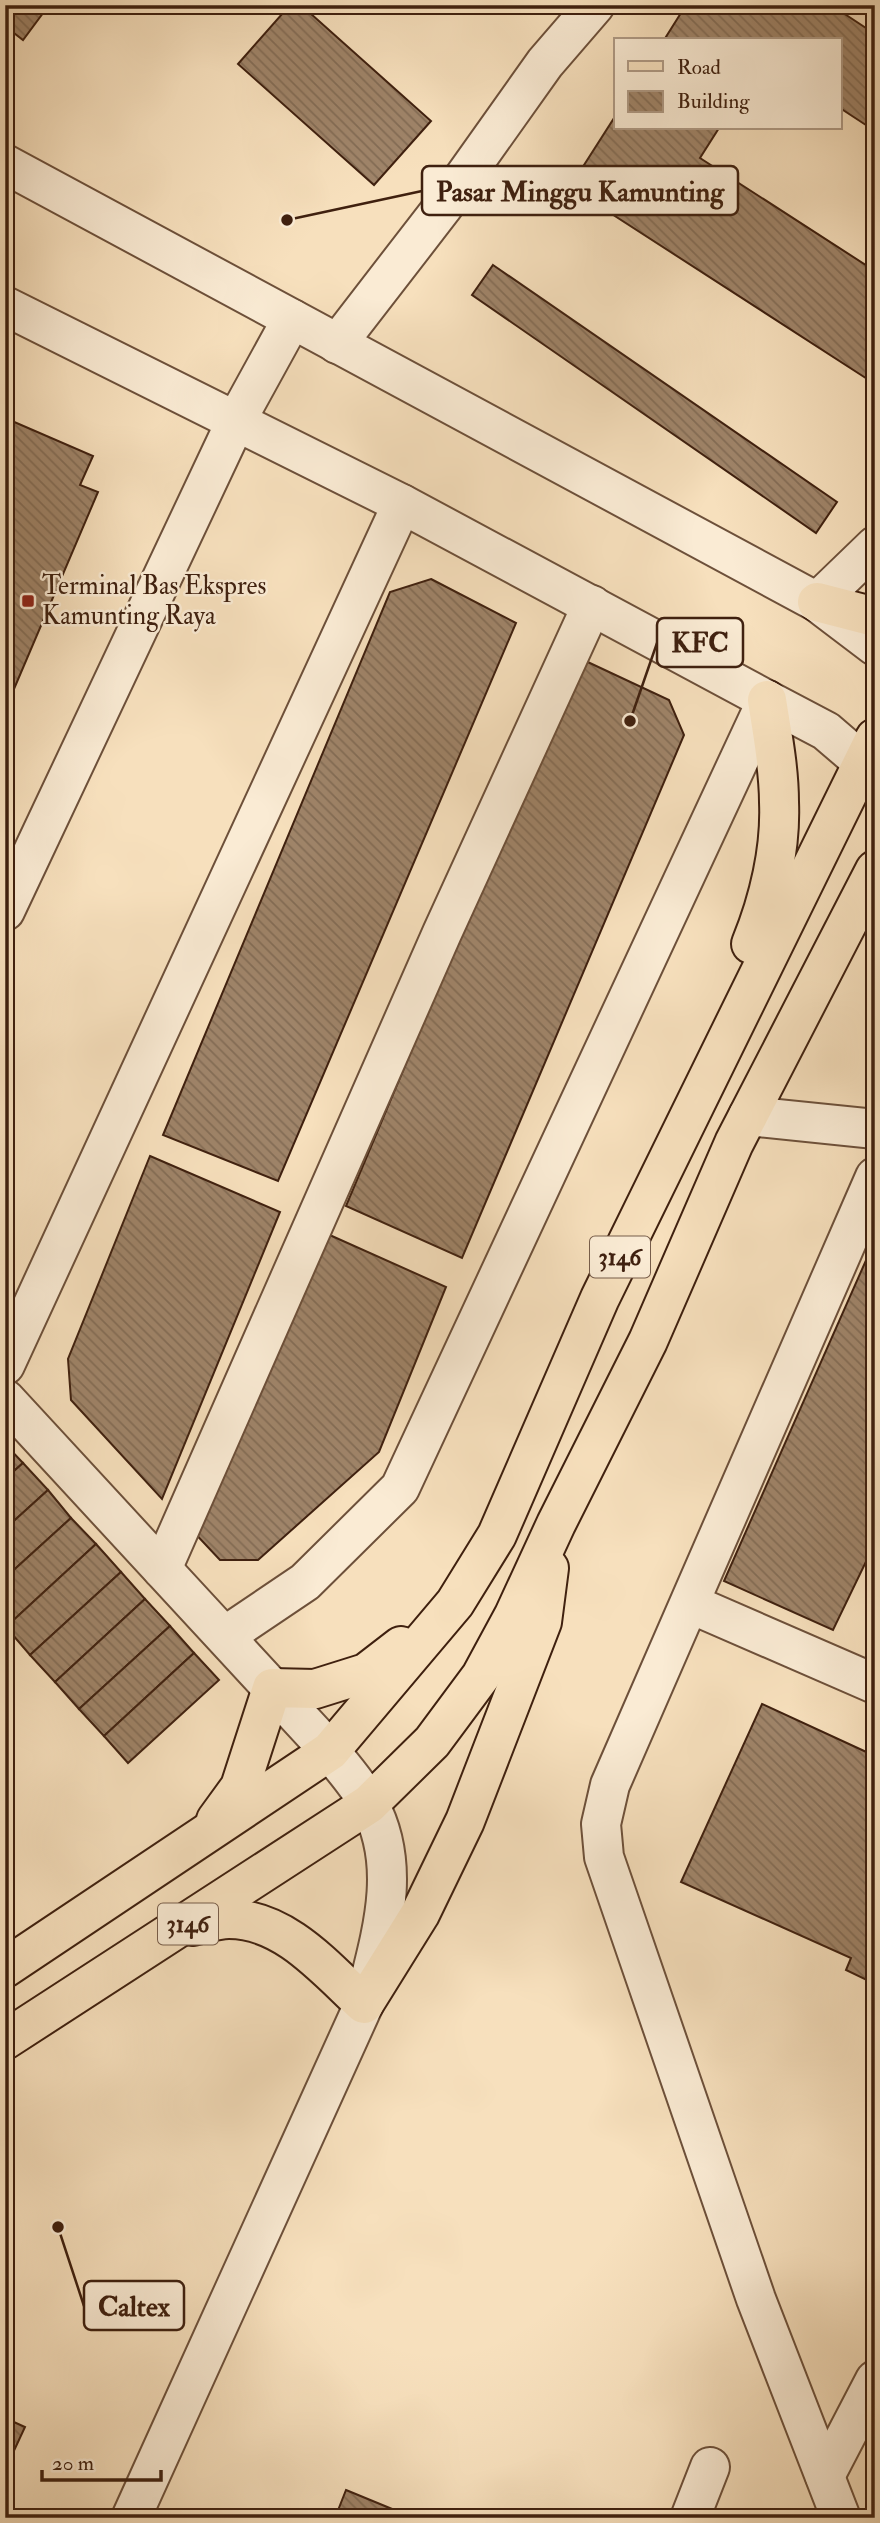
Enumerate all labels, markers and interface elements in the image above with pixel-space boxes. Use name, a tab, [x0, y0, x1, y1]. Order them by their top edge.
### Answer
legend	[614, 38, 842, 130]
text: Road	[677, 54, 722, 81]
text: Building	[677, 88, 750, 115]
callout: Pasar Minggu Kamunting	[422, 166, 738, 215]
text: Pasar Minggu Kamunting	[436, 175, 725, 210]
place label: Terminal Bas Ekspres Kamunting Raya	[42, 570, 266, 632]
marker: Terminal Bas Ekspres Kamunting Raya	[20, 593, 36, 609]
callout: KFC	[657, 618, 743, 667]
text: KFC	[671, 626, 729, 661]
road number: 3146	[590, 1237, 650, 1278]
road number: 3146	[158, 1903, 218, 1944]
callout: Caltex	[84, 2281, 184, 2330]
text: Caltex	[98, 2290, 171, 2325]
scale bar	[42, 2439, 161, 2483]
text: 20 m	[52, 2450, 94, 2477]

